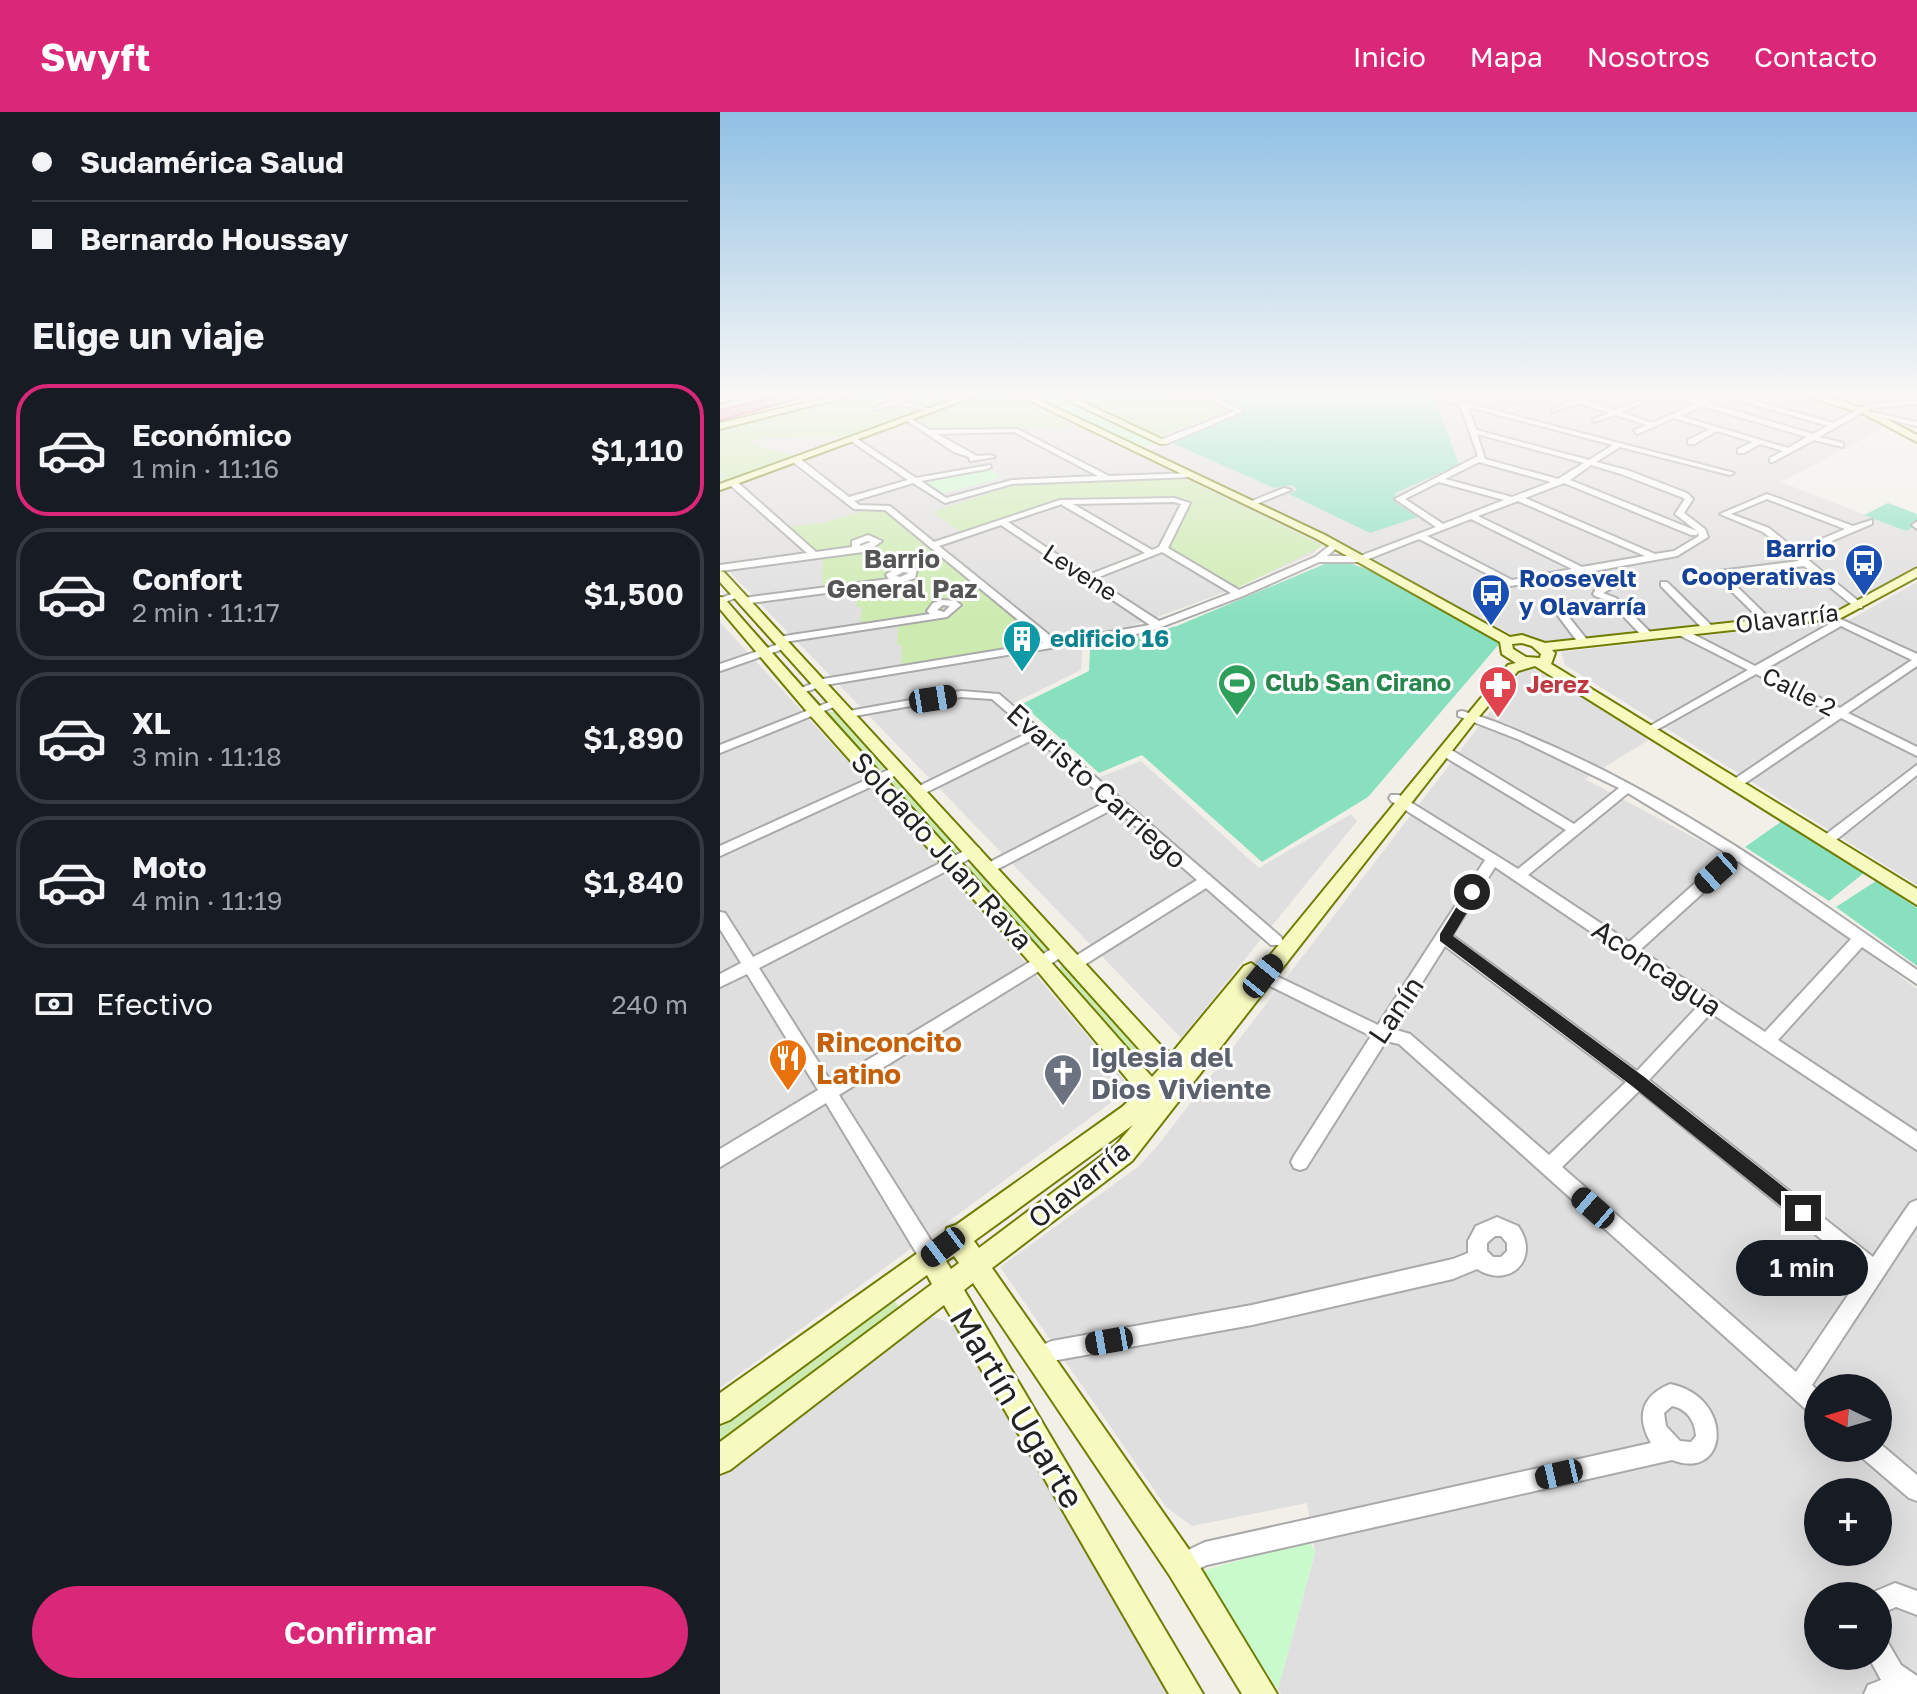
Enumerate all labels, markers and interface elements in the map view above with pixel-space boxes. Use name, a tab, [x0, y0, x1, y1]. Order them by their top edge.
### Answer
text: Swyft	[40, 34, 150, 79]
text: Inicio	[1353, 40, 1426, 73]
text: Mapa	[1470, 40, 1543, 73]
text: Nosotros	[1587, 40, 1710, 73]
text: Contacto	[1754, 40, 1877, 73]
text: Sudamérica Salud	[80, 144, 344, 180]
text: Bernardo Houssay	[80, 221, 349, 257]
text: Elige un viaje	[32, 314, 264, 357]
icon: car	[36, 414, 108, 486]
text: Económico	[132, 417, 292, 453]
text: $1,110	[590, 432, 684, 468]
text: 1 min · 11:16	[132, 453, 279, 484]
place label: Barrio Cooperativas	[1681, 533, 1836, 590]
street label: Levene	[1038, 537, 1123, 606]
bus stop icon: Barrio Cooperativas	[1843, 542, 1885, 597]
district label: Barrio General Paz	[827, 543, 977, 604]
icon: car	[36, 558, 108, 630]
text: Confort	[132, 561, 243, 597]
place label: Roosevelt y Olavarría	[1519, 563, 1646, 620]
bus stop icon: Roosevelt y Olavarría	[1470, 572, 1512, 627]
text: $1,500	[584, 576, 684, 612]
text: 2 min · 11:17	[132, 597, 280, 628]
street label: Olavarría	[1734, 597, 1840, 638]
building icon: edificio 16	[1001, 618, 1043, 673]
place label: edificio 16	[1050, 623, 1169, 652]
street label: Calle 2	[1758, 660, 1841, 721]
sports icon: Club San Cirano	[1216, 662, 1258, 717]
pharmacy icon: Jerez	[1477, 664, 1519, 719]
place label: Club San Cirano	[1265, 667, 1451, 696]
place label: Jerez	[1526, 669, 1589, 698]
car	[907, 683, 959, 715]
street label: Evaristo Carriego	[1001, 696, 1194, 875]
icon: car	[36, 702, 108, 774]
text: XL	[132, 705, 171, 741]
text: $1,890	[583, 720, 684, 756]
text: 3 min · 11:18	[132, 741, 282, 772]
street label: Soldado Juan Rava	[845, 745, 1040, 956]
icon: car	[36, 846, 108, 918]
car	[1690, 848, 1742, 898]
text: Moto	[132, 849, 207, 885]
text: $1,840	[583, 864, 684, 900]
route start	[1454, 874, 1490, 910]
text: 4 min · 11:19	[132, 885, 283, 916]
street label: Aconcagua	[1586, 912, 1728, 1023]
car	[1239, 950, 1287, 1002]
street label: Lanín	[1361, 970, 1430, 1050]
icon: cash	[32, 982, 76, 1026]
text: Efectivo	[96, 986, 213, 1022]
text: 240 m	[611, 989, 688, 1020]
place label: Rinconcito Latino	[816, 1025, 962, 1090]
restaurant icon: Rinconcito Latino	[767, 1037, 809, 1092]
place label: Iglesia del Dios Viviente	[1091, 1040, 1271, 1105]
church icon: Iglesia del Dios Viviente	[1042, 1052, 1084, 1107]
street label: Olavarría	[1021, 1133, 1136, 1234]
car	[1567, 1183, 1619, 1233]
route end	[1785, 1195, 1821, 1231]
car	[917, 1223, 969, 1271]
callout: 1 min	[1737, 1241, 1869, 1297]
text: 1 min	[1769, 1252, 1835, 1283]
street label: Martín Ugarte	[942, 1300, 1093, 1515]
car	[1083, 1325, 1135, 1357]
north arrow	[1804, 1374, 1892, 1462]
map controls	[1804, 1374, 1892, 1670]
car	[1533, 1457, 1585, 1491]
button: +	[1804, 1478, 1892, 1566]
button: −	[1804, 1582, 1892, 1670]
button: Confirmar	[32, 1586, 688, 1678]

